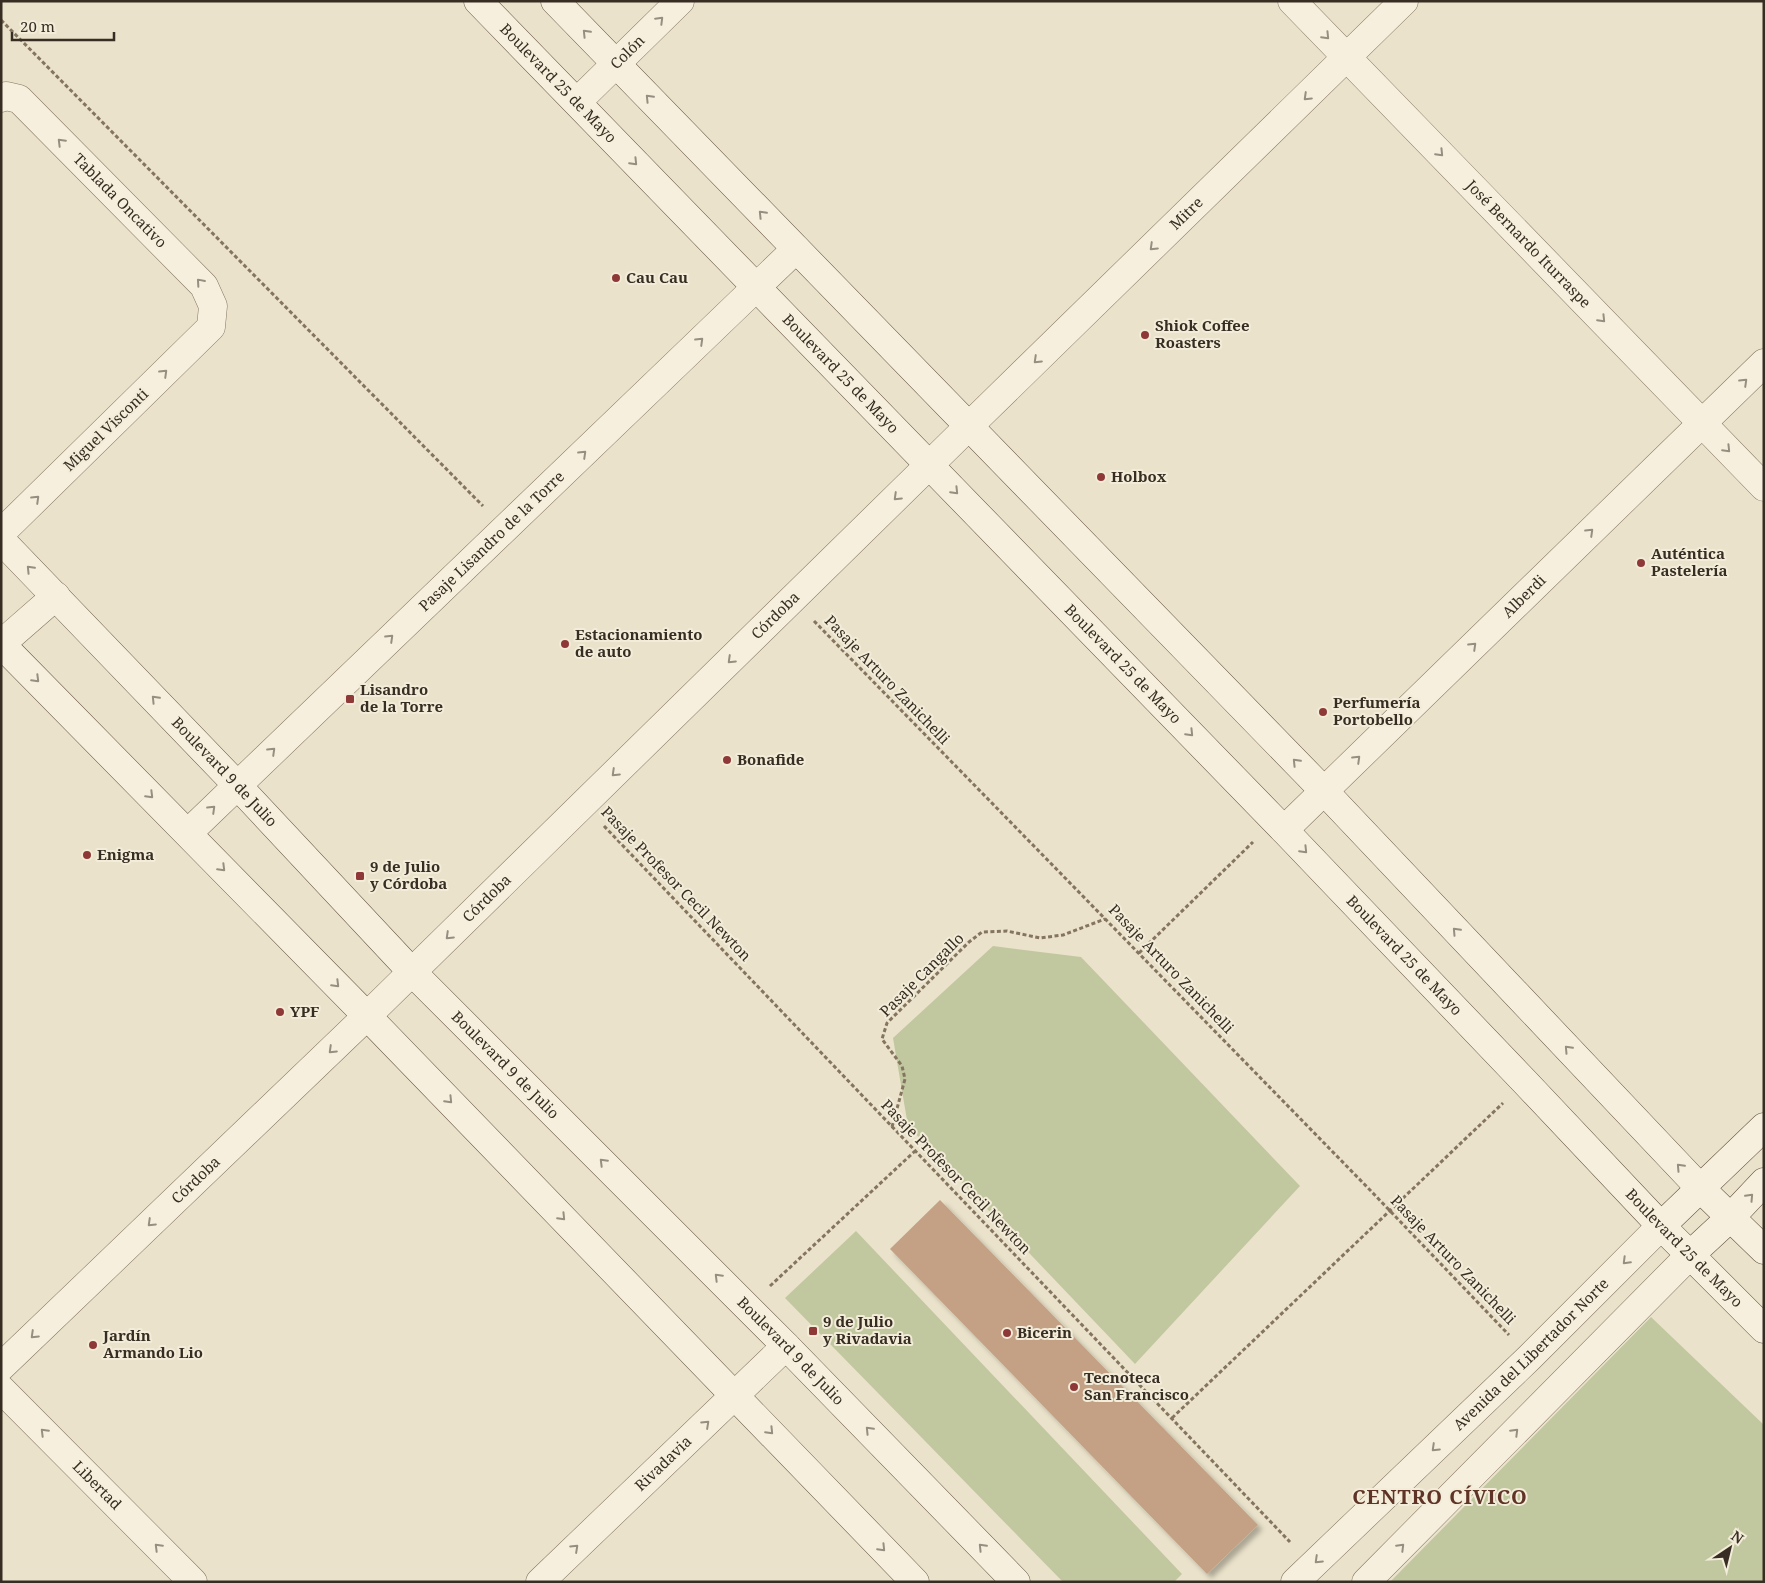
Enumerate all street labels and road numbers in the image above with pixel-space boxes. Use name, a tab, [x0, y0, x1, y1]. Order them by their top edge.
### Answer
street label: Boulevard 25 de Mayo	[496, 19, 622, 147]
street label: Colón	[605, 30, 649, 73]
street label: Tablada Oncativo	[69, 149, 172, 252]
street label: José Bernardo Iturraspe	[1461, 174, 1596, 312]
street label: Mitre	[1165, 192, 1207, 234]
street label: Boulevard 25 de Mayo	[779, 309, 904, 437]
street label: Miguel Visconti	[59, 384, 152, 475]
street label: Pasaje Lisandro de la Torre	[414, 466, 568, 615]
street label: Alberdi	[1497, 570, 1550, 622]
street label: Córdoba	[746, 587, 803, 643]
street label: Boulevard 25 de Mayo	[1061, 599, 1186, 728]
street label: Pasaje Arturo Zanichelli	[821, 610, 955, 748]
street label: Boulevard 9 de Julio	[168, 712, 282, 831]
street label: Pasaje Profesor Cecil Newton	[597, 802, 756, 965]
street label: Córdoba	[458, 869, 515, 926]
street label: Boulevard 25 de Mayo	[1343, 890, 1467, 1019]
street label: Pasaje Arturo Zanichelli	[1105, 899, 1239, 1037]
street label: Pasaje Cangallo	[875, 928, 968, 1021]
street label: Boulevard 9 de Julio	[448, 1006, 564, 1123]
street label: Pasaje Profesor Cecil Newton	[877, 1095, 1036, 1258]
street label: Córdoba	[166, 1151, 224, 1208]
street label: Boulevard 25 de Mayo	[1622, 1184, 1748, 1311]
street label: Pasaje Arturo Zanichelli	[1387, 1190, 1521, 1328]
street label: Avenida del Libertador Norte	[1449, 1273, 1612, 1434]
street label: Boulevard 9 de Julio	[733, 1292, 849, 1409]
street label: Rivadavia	[630, 1431, 695, 1495]
street label: Libertad	[69, 1456, 126, 1514]

